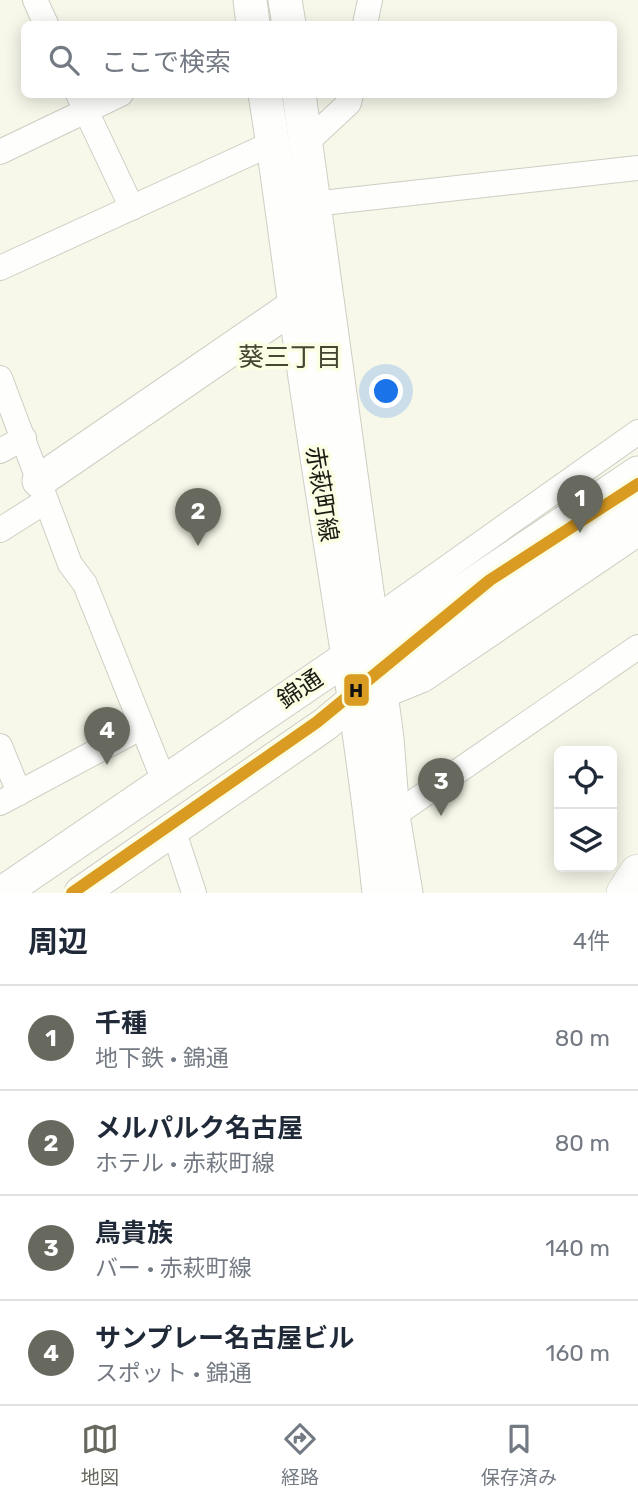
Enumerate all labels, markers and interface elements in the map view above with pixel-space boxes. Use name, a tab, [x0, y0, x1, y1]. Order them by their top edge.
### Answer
search box	[21, 21, 617, 98]
icon: search	[45, 41, 83, 79]
text: ここで検索	[101, 47, 231, 78]
district label: 葵三丁目	[238, 342, 342, 373]
your location	[369, 374, 403, 408]
street label: 赤萩町線	[301, 444, 343, 544]
pin: 1	[557, 475, 603, 533]
pin: 2	[175, 488, 221, 546]
street label: 錦通	[272, 664, 328, 714]
line badge: H	[343, 673, 370, 707]
text: H	[349, 679, 363, 702]
pin: 4	[84, 707, 130, 765]
map controls	[554, 746, 617, 872]
button: locate	[554, 746, 617, 809]
pin: 3	[418, 758, 464, 816]
button: layers	[554, 809, 617, 872]
text: 周辺	[28, 924, 88, 960]
text: 4件	[573, 927, 610, 955]
text: 千種	[95, 1008, 147, 1039]
text: 1	[45, 1024, 57, 1052]
text: 80 m	[555, 1024, 610, 1052]
text: 地下鉄 · 錦通	[95, 1044, 229, 1072]
text: メルパルク名古屋	[95, 1113, 303, 1144]
text: 2	[44, 1129, 58, 1157]
text: 80 m	[555, 1129, 610, 1157]
text: ホテル · 赤萩町線	[95, 1149, 275, 1177]
text: 鳥貴族	[95, 1218, 173, 1249]
text: 3	[43, 1234, 59, 1262]
text: 140 m	[545, 1234, 610, 1262]
text: バー · 赤萩町線	[95, 1254, 252, 1282]
text: サンプレー名古屋ビル	[95, 1323, 354, 1354]
text: 4	[43, 1339, 59, 1367]
text: 160 m	[546, 1339, 610, 1367]
text: スポット · 錦通	[95, 1359, 252, 1387]
tab: 地図	[81, 1420, 119, 1489]
tab: 経路	[281, 1420, 319, 1489]
tab: 保存済み	[481, 1420, 557, 1489]

